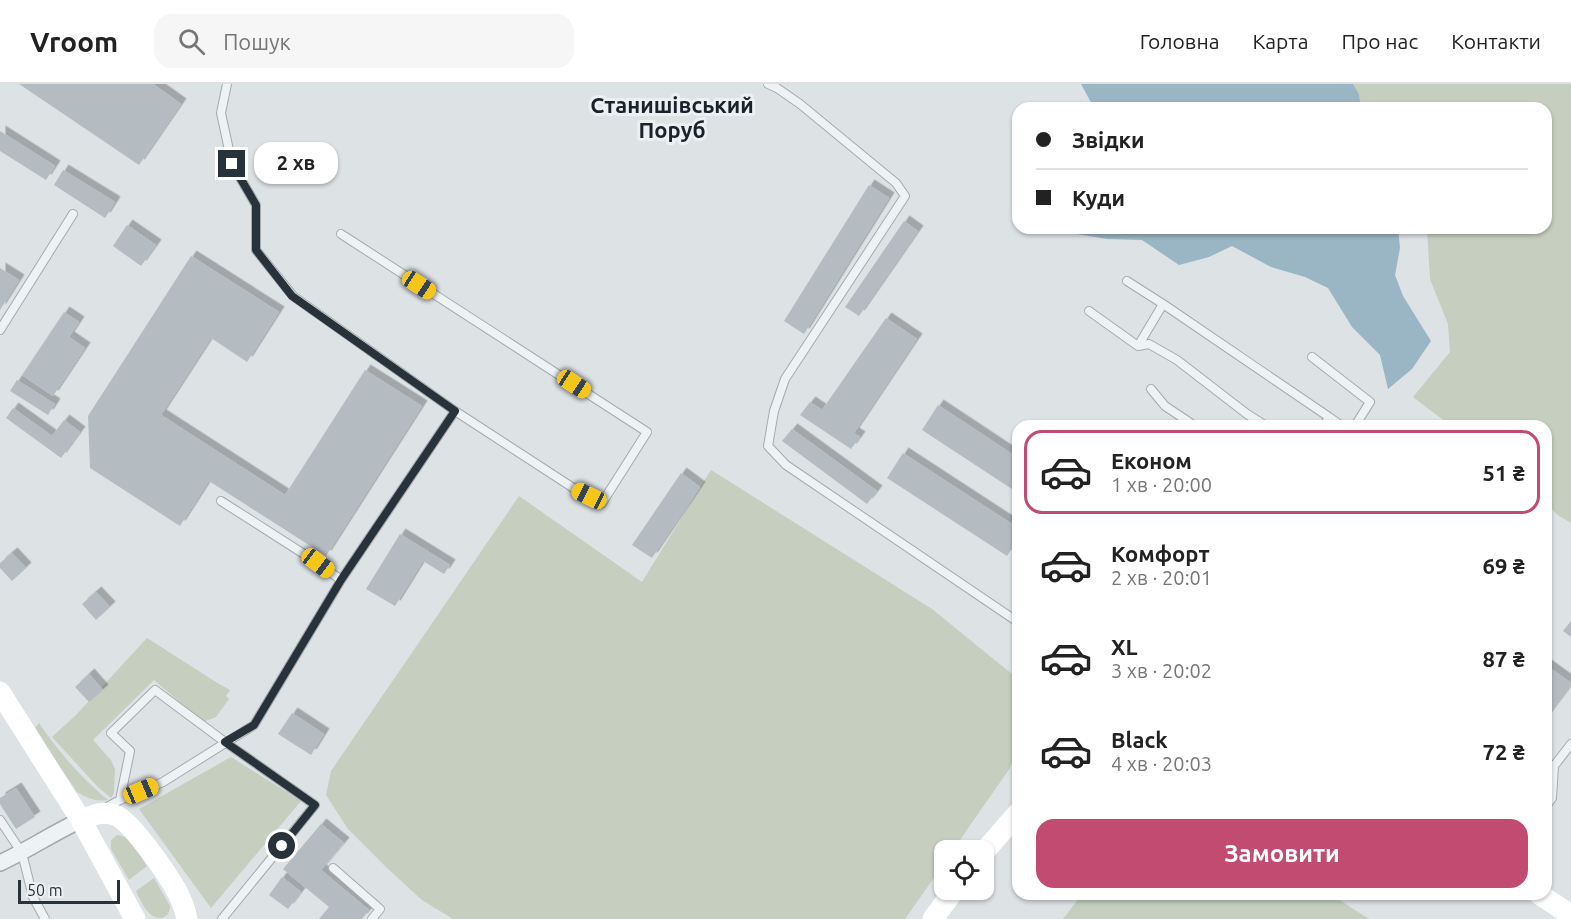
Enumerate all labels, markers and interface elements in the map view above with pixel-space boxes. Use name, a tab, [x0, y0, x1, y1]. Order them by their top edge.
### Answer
search box	[154, 14, 574, 68]
icon: search	[175, 25, 208, 58]
text: Vroom	[30, 26, 118, 57]
text: Пошук	[223, 29, 291, 54]
text: Головна	[1140, 29, 1220, 53]
text: Карта	[1253, 29, 1308, 53]
text: Про нас	[1341, 29, 1418, 53]
text: Контакти	[1451, 29, 1541, 53]
district label: Станишівський Поруб	[590, 92, 754, 142]
text: Звідки	[1072, 127, 1145, 152]
callout: 2 хв	[253, 143, 337, 185]
route end	[218, 150, 245, 177]
text: 2 хв	[277, 151, 315, 174]
text: Куди	[1072, 185, 1125, 210]
car	[399, 268, 439, 302]
car	[554, 367, 594, 401]
icon: car	[1039, 445, 1093, 499]
text: Економ	[1111, 448, 1192, 473]
text: 51 ₴	[1483, 460, 1525, 485]
text: 1 хв · 20:00	[1111, 473, 1212, 496]
car	[569, 480, 609, 512]
icon: car	[1039, 538, 1093, 592]
text: Комфорт	[1111, 541, 1210, 566]
car	[298, 545, 338, 581]
text: 69 ₴	[1483, 553, 1525, 578]
text: 2 хв · 20:01	[1111, 566, 1212, 589]
icon: car	[1039, 631, 1093, 685]
text: XL	[1111, 634, 1138, 659]
text: 87 ₴	[1483, 646, 1525, 671]
text: 3 хв · 20:02	[1111, 659, 1212, 682]
icon: car	[1039, 724, 1093, 778]
text: Black	[1111, 727, 1168, 752]
text: 72 ₴	[1483, 739, 1525, 764]
text: 4 хв · 20:03	[1111, 752, 1212, 775]
car	[121, 776, 161, 806]
button: Замовити	[1036, 819, 1528, 888]
route start	[268, 832, 295, 859]
map controls	[934, 840, 994, 900]
button: locate	[934, 840, 994, 900]
scale bar	[18, 877, 120, 904]
text: 50 m	[27, 881, 63, 899]

